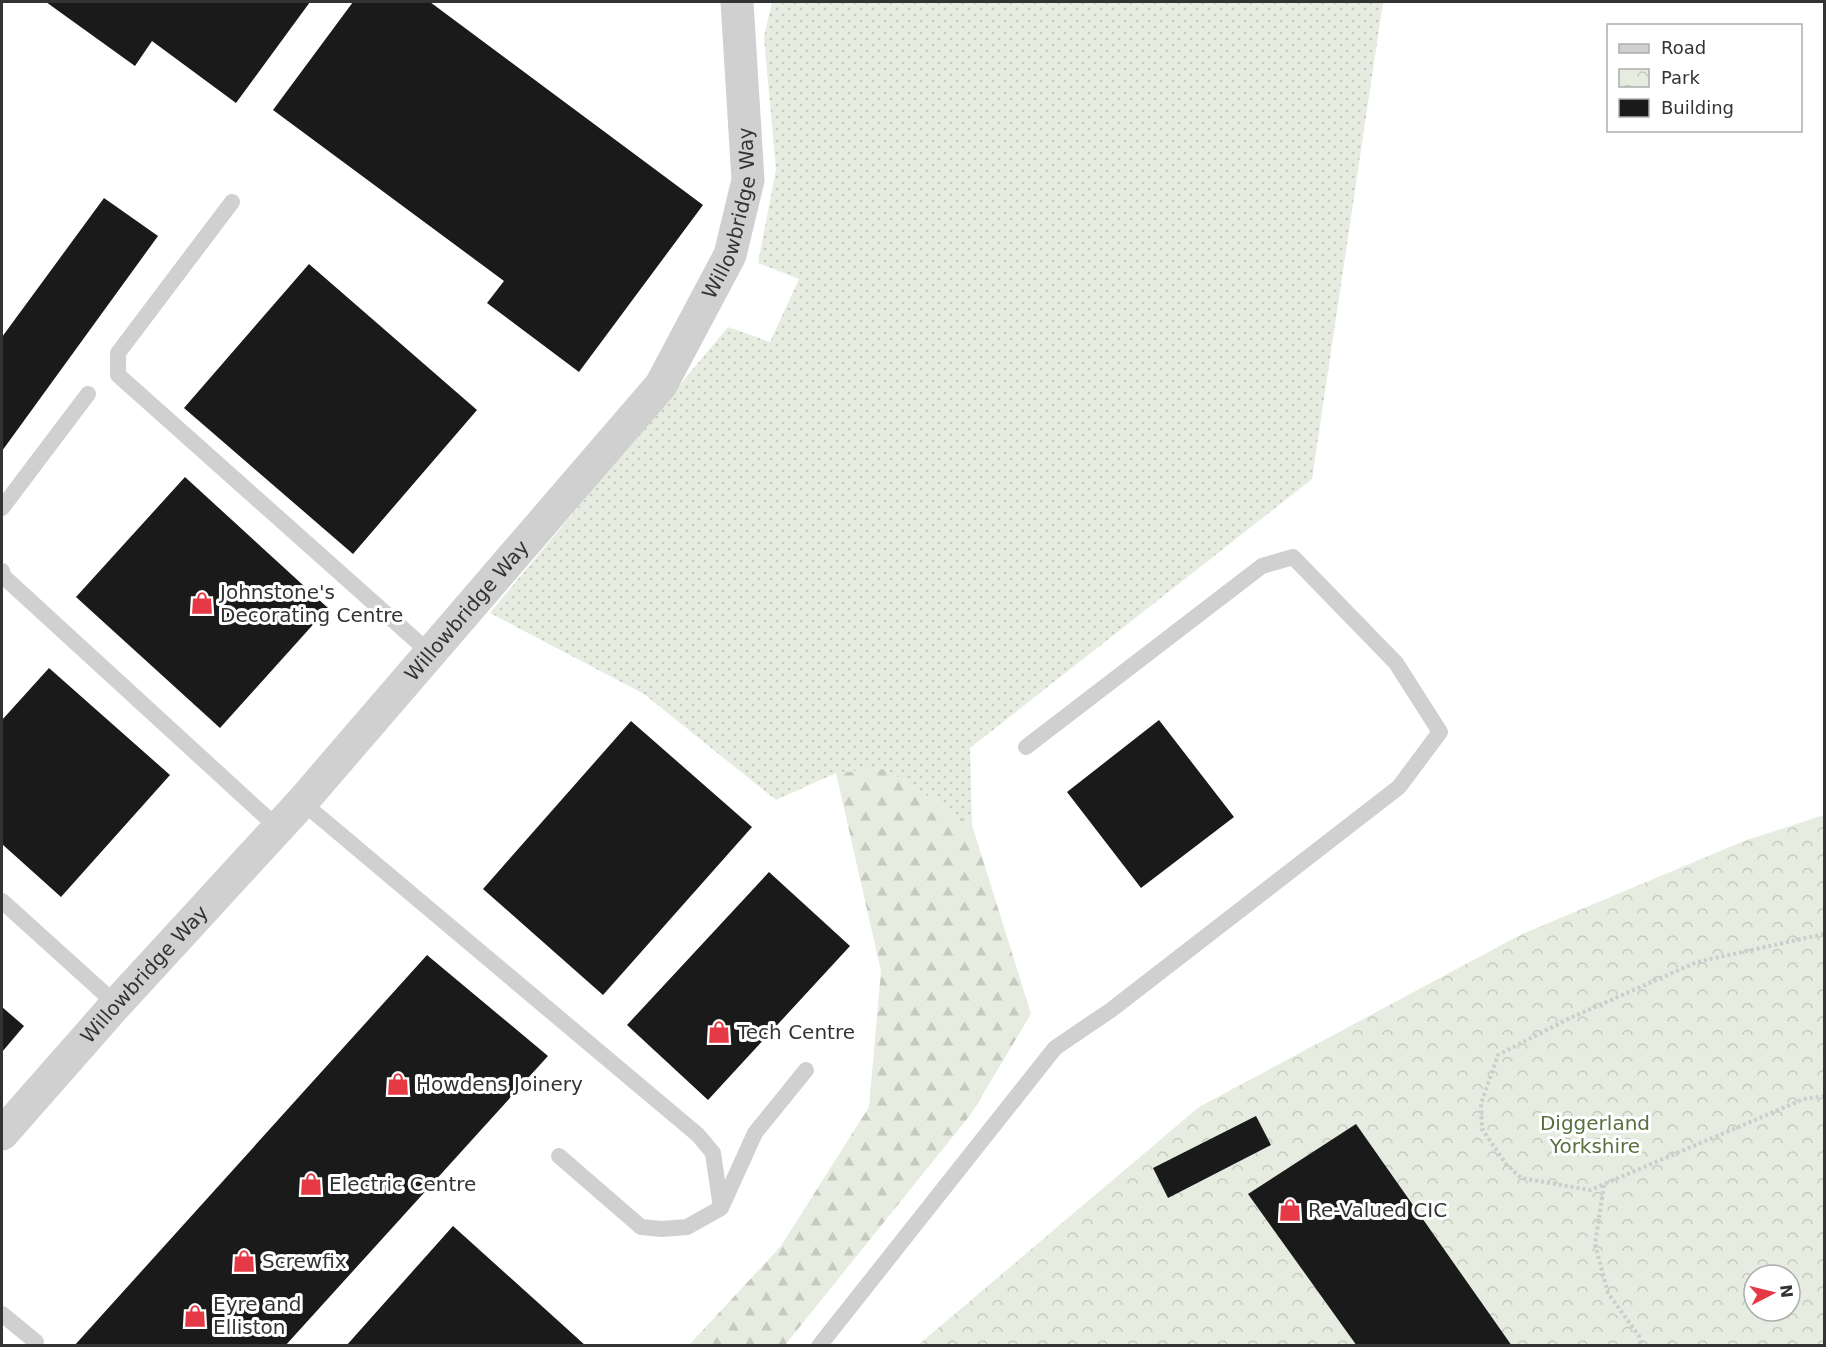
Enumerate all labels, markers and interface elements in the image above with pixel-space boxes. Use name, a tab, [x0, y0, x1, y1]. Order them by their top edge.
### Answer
legend	[1607, 24, 1802, 132]
text: Road	[1661, 37, 1706, 58]
text: Park	[1661, 67, 1700, 88]
text: Building	[1661, 97, 1734, 118]
street label: Willowbridge Way	[697, 126, 761, 303]
street label: Willowbridge Way	[400, 535, 534, 686]
place label: Johnstone's Decorating Centre	[218, 580, 403, 627]
shop icon: Johnstone's Decorating Centre	[189, 590, 215, 616]
street label: Willowbridge Way	[76, 900, 213, 1048]
shop icon: Tech Centre	[706, 1019, 732, 1045]
place label: Tech Centre	[736, 1020, 855, 1044]
shop icon: Howdens Joinery	[385, 1071, 411, 1097]
place label: Howdens Joinery	[416, 1072, 583, 1096]
park label: Diggerland Yorkshire	[1540, 1111, 1650, 1158]
shop icon: Electric Centre	[298, 1171, 324, 1197]
place label: Electric Centre	[329, 1172, 476, 1196]
shop icon: Re-Valued CIC	[1277, 1197, 1303, 1223]
place label: Re-Valued CIC	[1308, 1198, 1447, 1222]
shop icon: Screwfix	[231, 1248, 257, 1274]
place label: Screwfix	[262, 1249, 347, 1273]
north arrow	[1742, 1263, 1802, 1323]
text: N	[1776, 1283, 1797, 1299]
place label: Eyre and Elliston	[213, 1292, 302, 1339]
shop icon: Eyre and Elliston	[182, 1303, 208, 1329]

